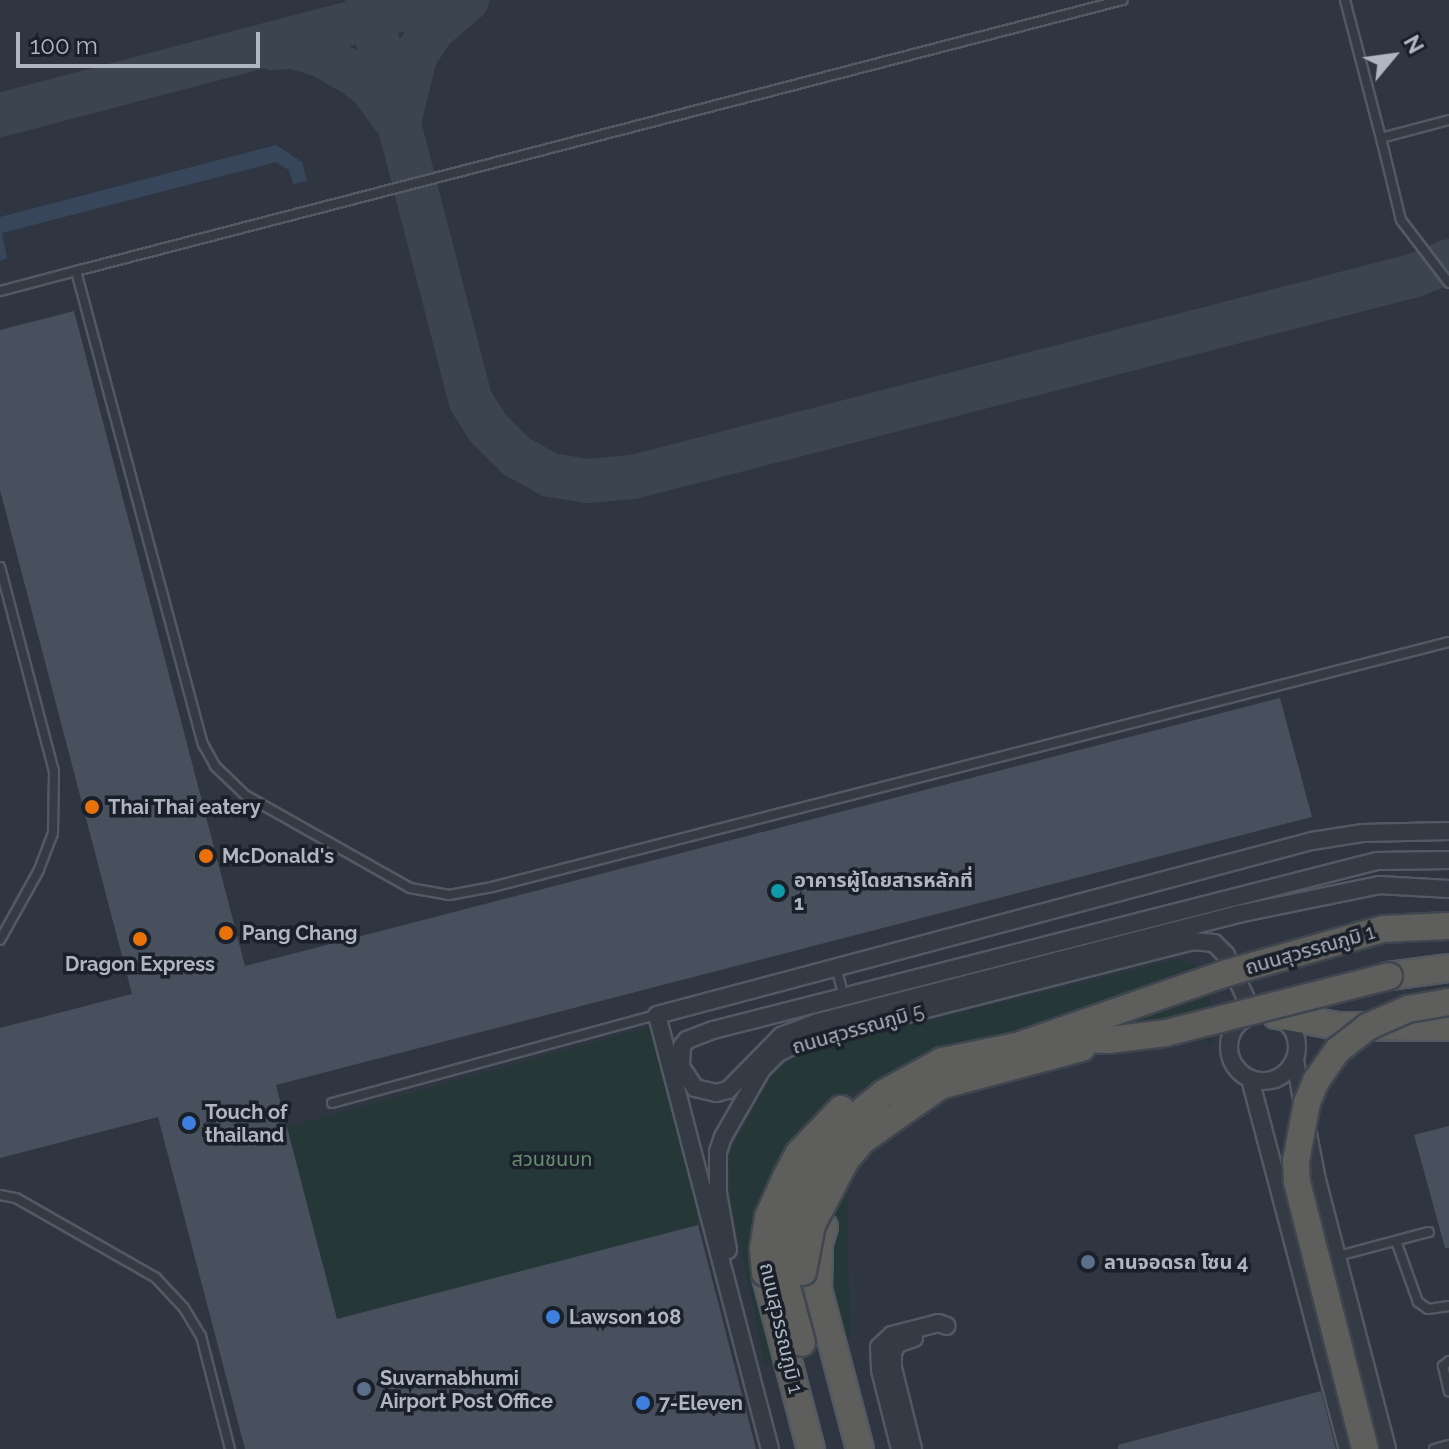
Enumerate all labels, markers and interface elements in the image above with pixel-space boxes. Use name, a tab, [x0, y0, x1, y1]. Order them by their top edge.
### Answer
scale bar	[20, 16, 264, 66]
north arrow	[1353, 16, 1433, 96]
text: 100 m	[30, 31, 98, 60]
text: N	[1399, 31, 1429, 58]
place label: Thai Thai eatery	[108, 795, 261, 819]
marker: Thai Thai eatery	[83, 798, 101, 816]
place label: McDonald's	[222, 844, 334, 868]
marker: McDonald's	[197, 847, 215, 865]
place label: อาคารผู้โดยสารหลักที่ 1	[794, 868, 973, 915]
marker: อาคารผู้โดยสารหลักที่ 1	[769, 882, 787, 900]
street label: ถนนสุวรรณภูมิ 1	[1243, 920, 1377, 980]
place label: Pang Chang	[242, 921, 357, 945]
marker: Pang Chang	[217, 924, 235, 942]
marker: Dragon Express	[131, 930, 149, 948]
place label: Dragon Express	[65, 952, 215, 976]
street label: ถนนสุวรรณภูมิ 5	[789, 999, 927, 1059]
place label: Touch of thailand	[205, 1100, 287, 1147]
marker: Touch of thailand	[180, 1114, 198, 1132]
park label: สวนชนบท	[511, 1147, 593, 1171]
place label: ลานจอดรถ โซน 4	[1104, 1250, 1249, 1274]
marker: ลานจอดรถ โซน 4	[1079, 1253, 1097, 1271]
street label: ถนนสุวรรณภูมิ 1	[754, 1260, 808, 1396]
place label: Lawson 108	[569, 1305, 681, 1329]
marker: Lawson 108	[544, 1308, 562, 1326]
place label: Suvarnabhumi Airport Post Office	[380, 1366, 553, 1413]
marker: Suvarnabhumi Airport Post Office	[355, 1380, 373, 1398]
place label: 7-Eleven	[659, 1391, 743, 1415]
marker: 7-Eleven	[634, 1394, 652, 1412]

